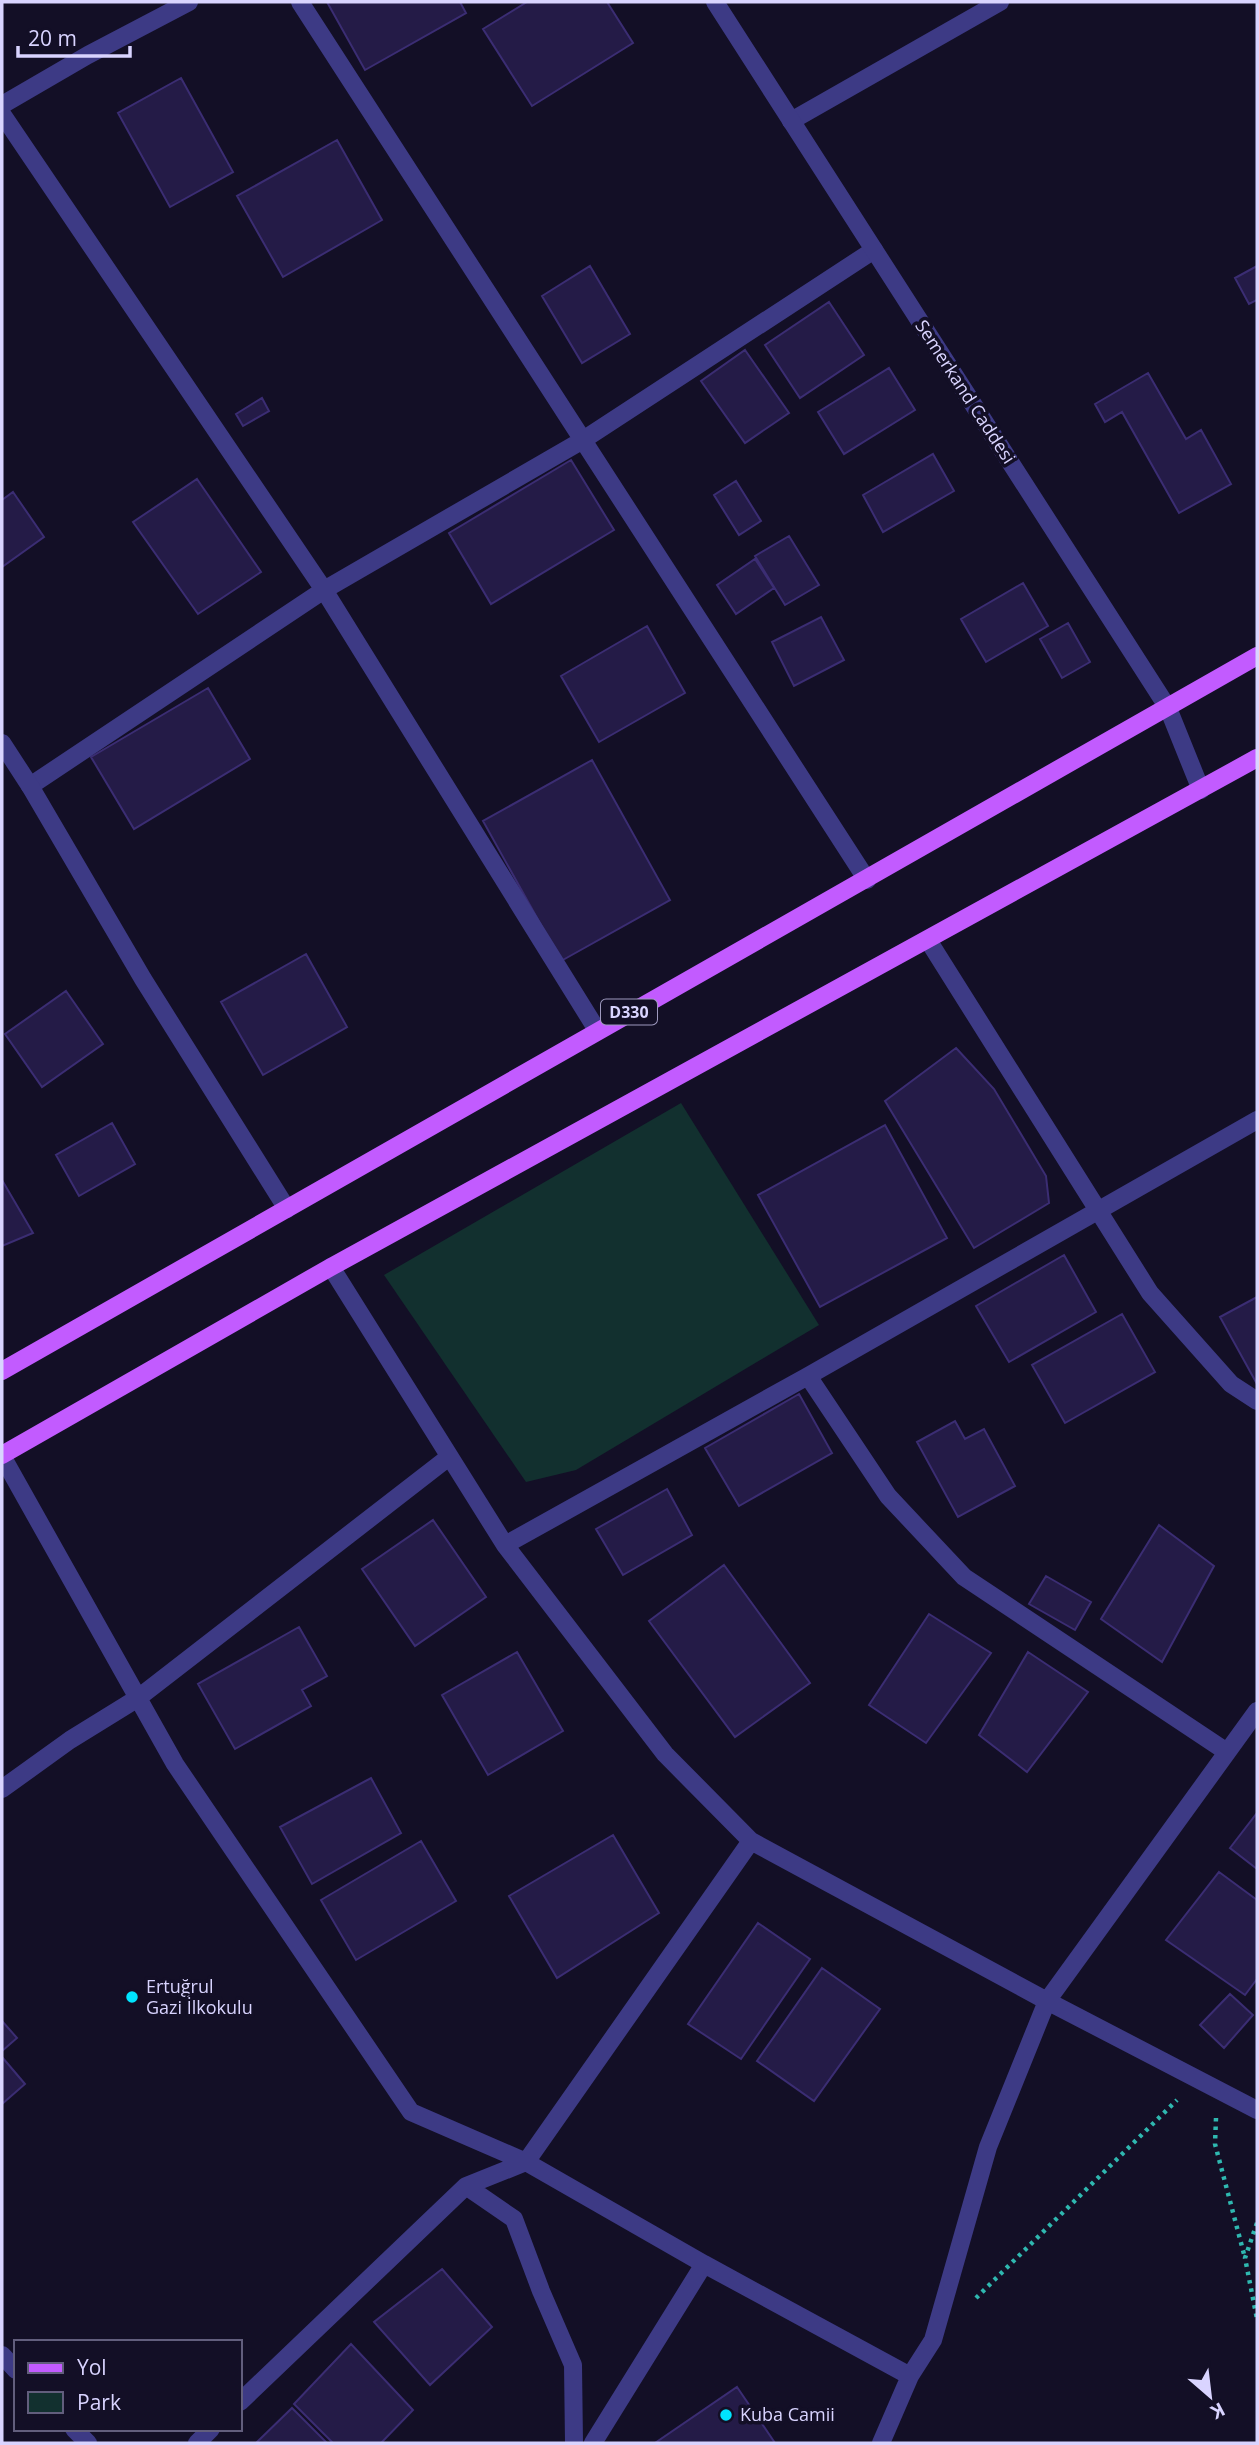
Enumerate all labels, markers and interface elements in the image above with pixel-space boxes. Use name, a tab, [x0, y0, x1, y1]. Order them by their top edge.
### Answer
scale bar	[18, 14, 130, 58]
text: 20 m	[28, 24, 77, 52]
street label: Semerkand Caddesi	[910, 315, 1021, 468]
road number: D330	[601, 1000, 657, 1024]
place label: Ertuğrul Gazi İlkokulu	[146, 1974, 253, 2019]
marker: Ertuğrul Gazi İlkokulu	[124, 1989, 140, 2005]
legend	[14, 2340, 242, 2431]
text: Yol	[77, 2353, 107, 2381]
north arrow	[1175, 2361, 1245, 2431]
text: Park	[77, 2388, 121, 2416]
text: K	[1206, 2397, 1230, 2426]
place label: Kuba Camii	[740, 2402, 835, 2426]
marker: Kuba Camii	[718, 2407, 734, 2423]

